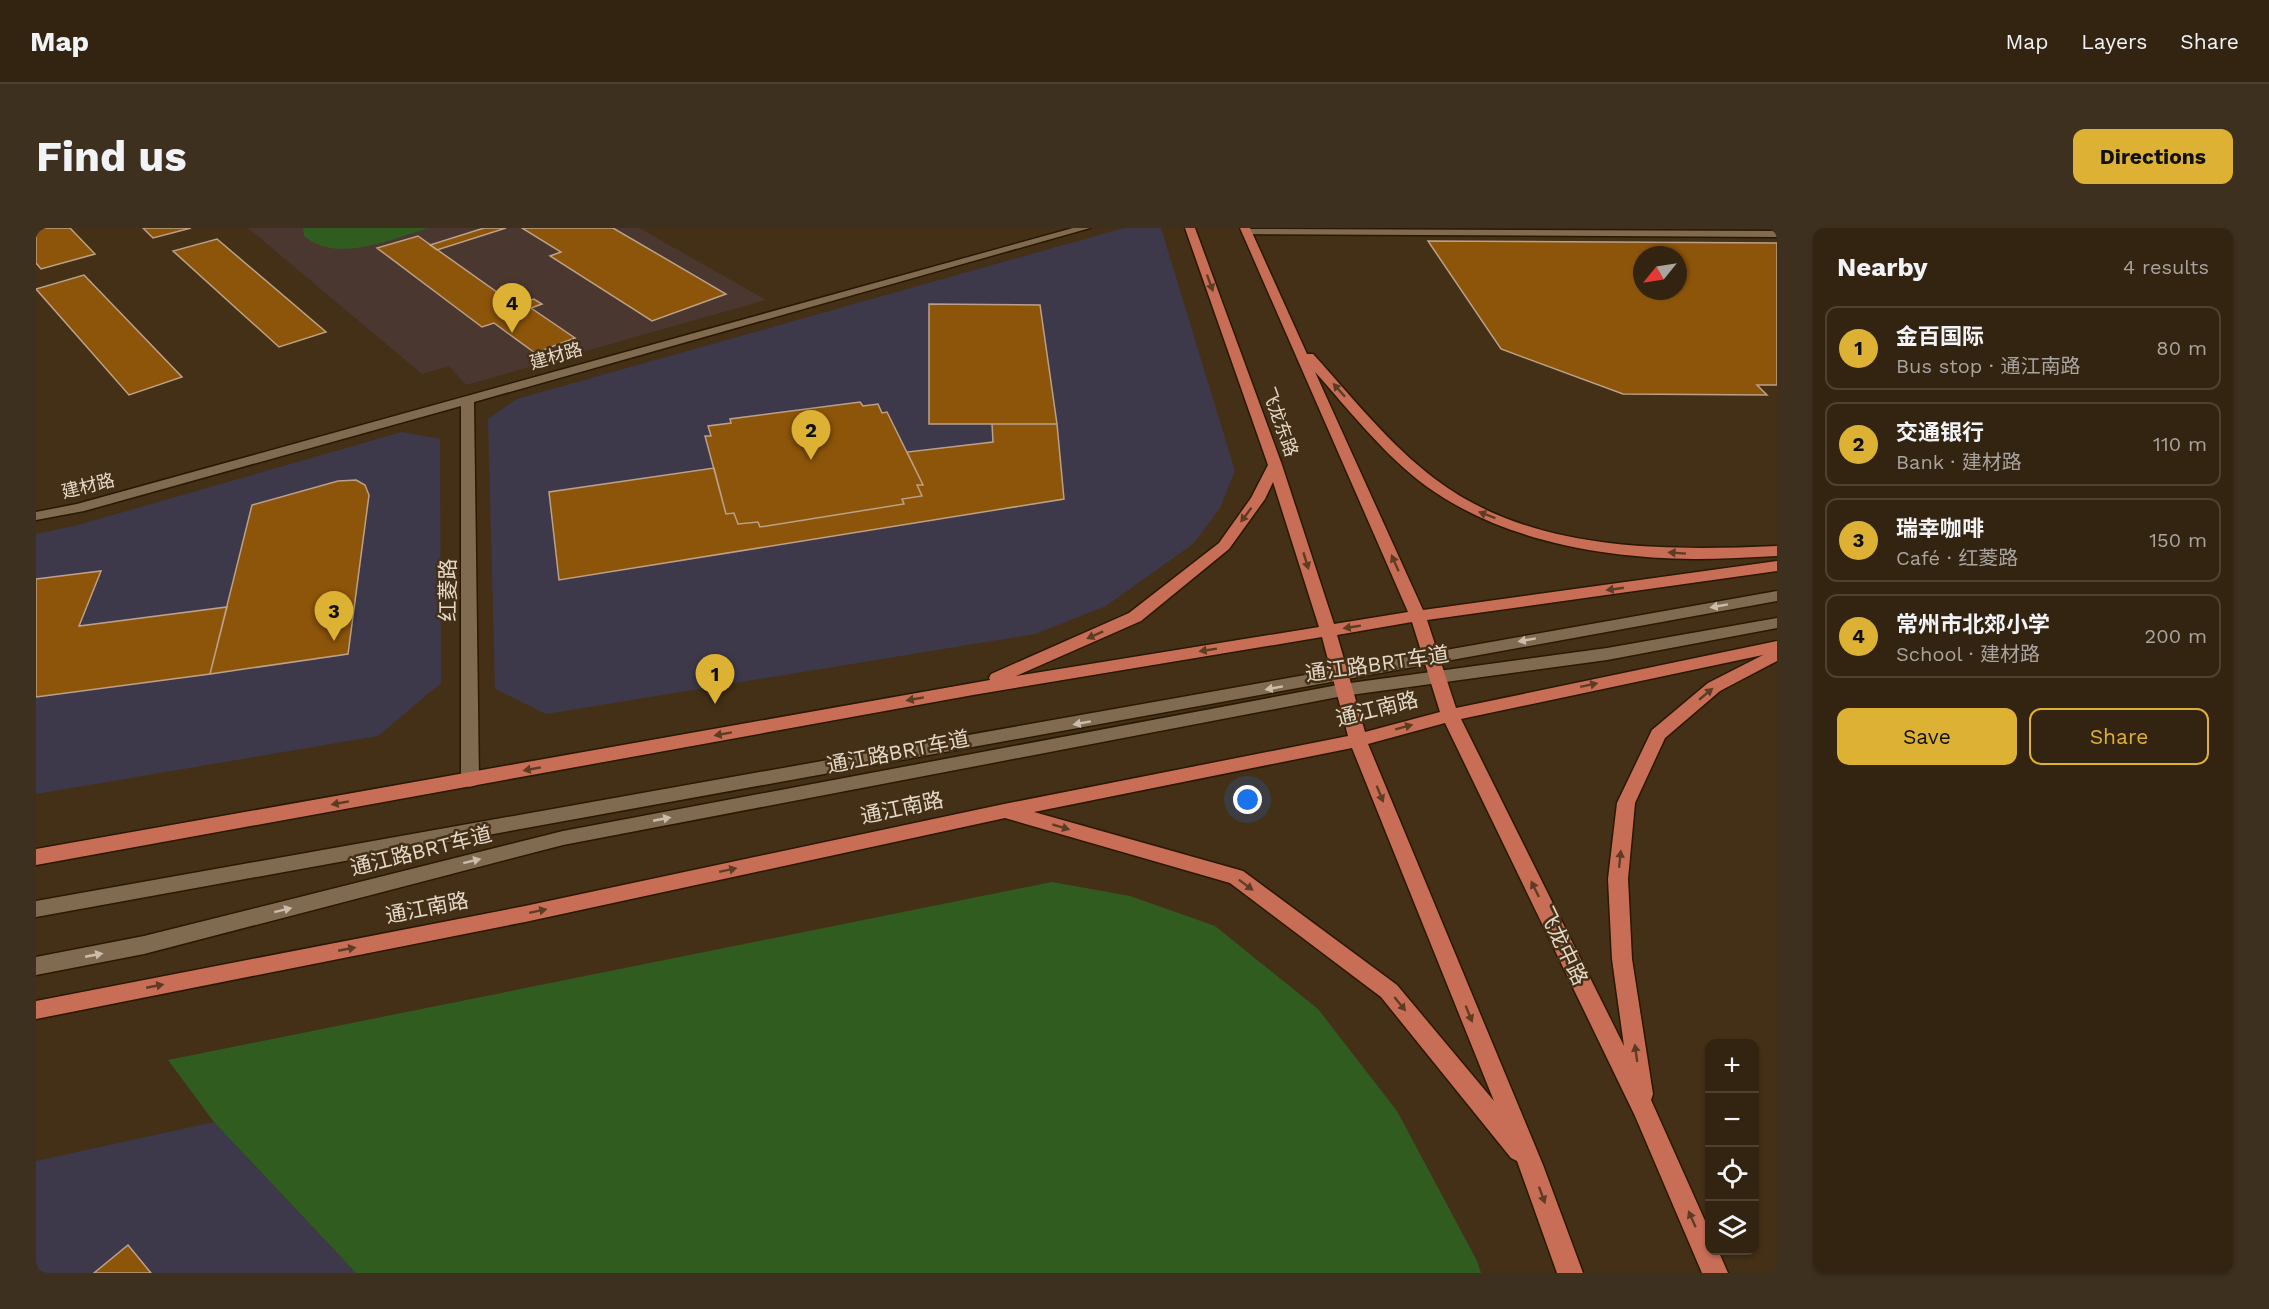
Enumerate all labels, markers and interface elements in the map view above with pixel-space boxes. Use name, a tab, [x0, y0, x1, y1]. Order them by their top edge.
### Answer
text: Map	[30, 25, 89, 58]
text: Map	[2005, 29, 2048, 54]
text: Layers	[2081, 29, 2147, 54]
text: Share	[2180, 29, 2239, 54]
button: Directions	[2073, 129, 2233, 184]
text: Find us	[36, 132, 187, 181]
north arrow	[1633, 246, 1687, 300]
text: Nearby	[1837, 252, 1928, 282]
text: 4 results	[2123, 255, 2209, 279]
one-way arrow	[1205, 274, 1215, 292]
pin: 4	[492, 284, 532, 333]
text: 金百国际	[1896, 324, 1984, 349]
text: 1	[1854, 336, 1863, 360]
text: 80 m	[2156, 336, 2207, 360]
street label: 建材路	[527, 338, 585, 373]
text: Bus stop · 通江南路	[1896, 354, 2080, 378]
one-way arrow	[1333, 383, 1346, 398]
street label: 飞龙东路	[1258, 384, 1303, 459]
pin: 2	[792, 410, 830, 460]
text: 交通银行	[1896, 420, 1984, 445]
text: 2	[1853, 432, 1864, 456]
text: 110 m	[2153, 432, 2207, 456]
text: Bank · 建材路	[1896, 450, 2022, 474]
street label: 建材路	[59, 469, 117, 502]
one-way arrow	[1241, 508, 1253, 523]
one-way arrow	[1477, 509, 1495, 519]
text: 瑞幸咖啡	[1896, 516, 1984, 541]
text: 3	[1853, 528, 1864, 552]
text: 150 m	[2149, 528, 2207, 552]
text: Café · 红菱路	[1896, 546, 2018, 570]
one-way arrow	[1667, 549, 1686, 558]
one-way arrow	[1301, 552, 1311, 570]
one-way arrow	[1390, 554, 1399, 571]
street label: 红菱路	[435, 559, 460, 622]
one-way arrow	[1605, 584, 1624, 593]
pin: 3	[314, 592, 354, 641]
one-way arrow	[1710, 602, 1729, 611]
text: 常州市北郊小学	[1896, 612, 2050, 637]
one-way arrow	[1343, 622, 1362, 631]
text: 4	[1852, 624, 1865, 648]
text: 200 m	[2145, 624, 2207, 648]
one-way arrow	[1087, 630, 1104, 639]
one-way arrow	[1518, 636, 1537, 645]
street label: 通江路BRT车道	[1303, 641, 1450, 686]
text: School · 建材路	[1896, 642, 2040, 666]
one-way arrow	[1198, 646, 1217, 655]
pin: 1	[696, 654, 734, 704]
one-way arrow	[1580, 680, 1599, 690]
one-way arrow	[1264, 684, 1283, 693]
street label: 通江南路	[1333, 686, 1421, 731]
one-way arrow	[1698, 688, 1713, 701]
one-way arrow	[906, 695, 925, 704]
button: Save	[1837, 708, 2017, 765]
button: Share	[2029, 708, 2209, 765]
one-way arrow	[1072, 718, 1091, 727]
one-way arrow	[1395, 722, 1413, 731]
street label: 通江路BRT车道	[824, 725, 971, 778]
one-way arrow	[714, 730, 733, 739]
one-way arrow	[522, 764, 541, 773]
your location	[1233, 785, 1262, 814]
one-way arrow	[1376, 785, 1385, 803]
street label: 通江南路	[858, 787, 946, 828]
one-way arrow	[330, 799, 349, 808]
one-way arrow	[653, 814, 672, 823]
street label: 通江路BRT车道	[348, 821, 494, 880]
one-way arrow	[1052, 823, 1070, 832]
one-way arrow	[1615, 849, 1625, 868]
one-way arrow	[463, 856, 481, 866]
one-way arrow	[719, 865, 738, 874]
one-way arrow	[1238, 879, 1254, 891]
one-way arrow	[1531, 880, 1540, 897]
street label: 通江南路	[383, 887, 471, 928]
street label: 飞龙中路	[1534, 903, 1593, 989]
one-way arrow	[274, 904, 292, 914]
one-way arrow	[529, 906, 548, 915]
one-way arrow	[337, 944, 356, 953]
one-way arrow	[84, 950, 103, 959]
one-way arrow	[146, 981, 165, 991]
one-way arrow	[1393, 996, 1406, 1012]
one-way arrow	[1464, 1005, 1474, 1023]
map controls	[1705, 1039, 1759, 1255]
button: +	[1705, 1039, 1759, 1093]
one-way arrow	[1631, 1043, 1640, 1062]
button: −	[1705, 1093, 1759, 1147]
button: locate	[1705, 1147, 1759, 1201]
one-way arrow	[1537, 1186, 1547, 1204]
button: layers	[1705, 1201, 1759, 1255]
one-way arrow	[1687, 1210, 1697, 1228]

